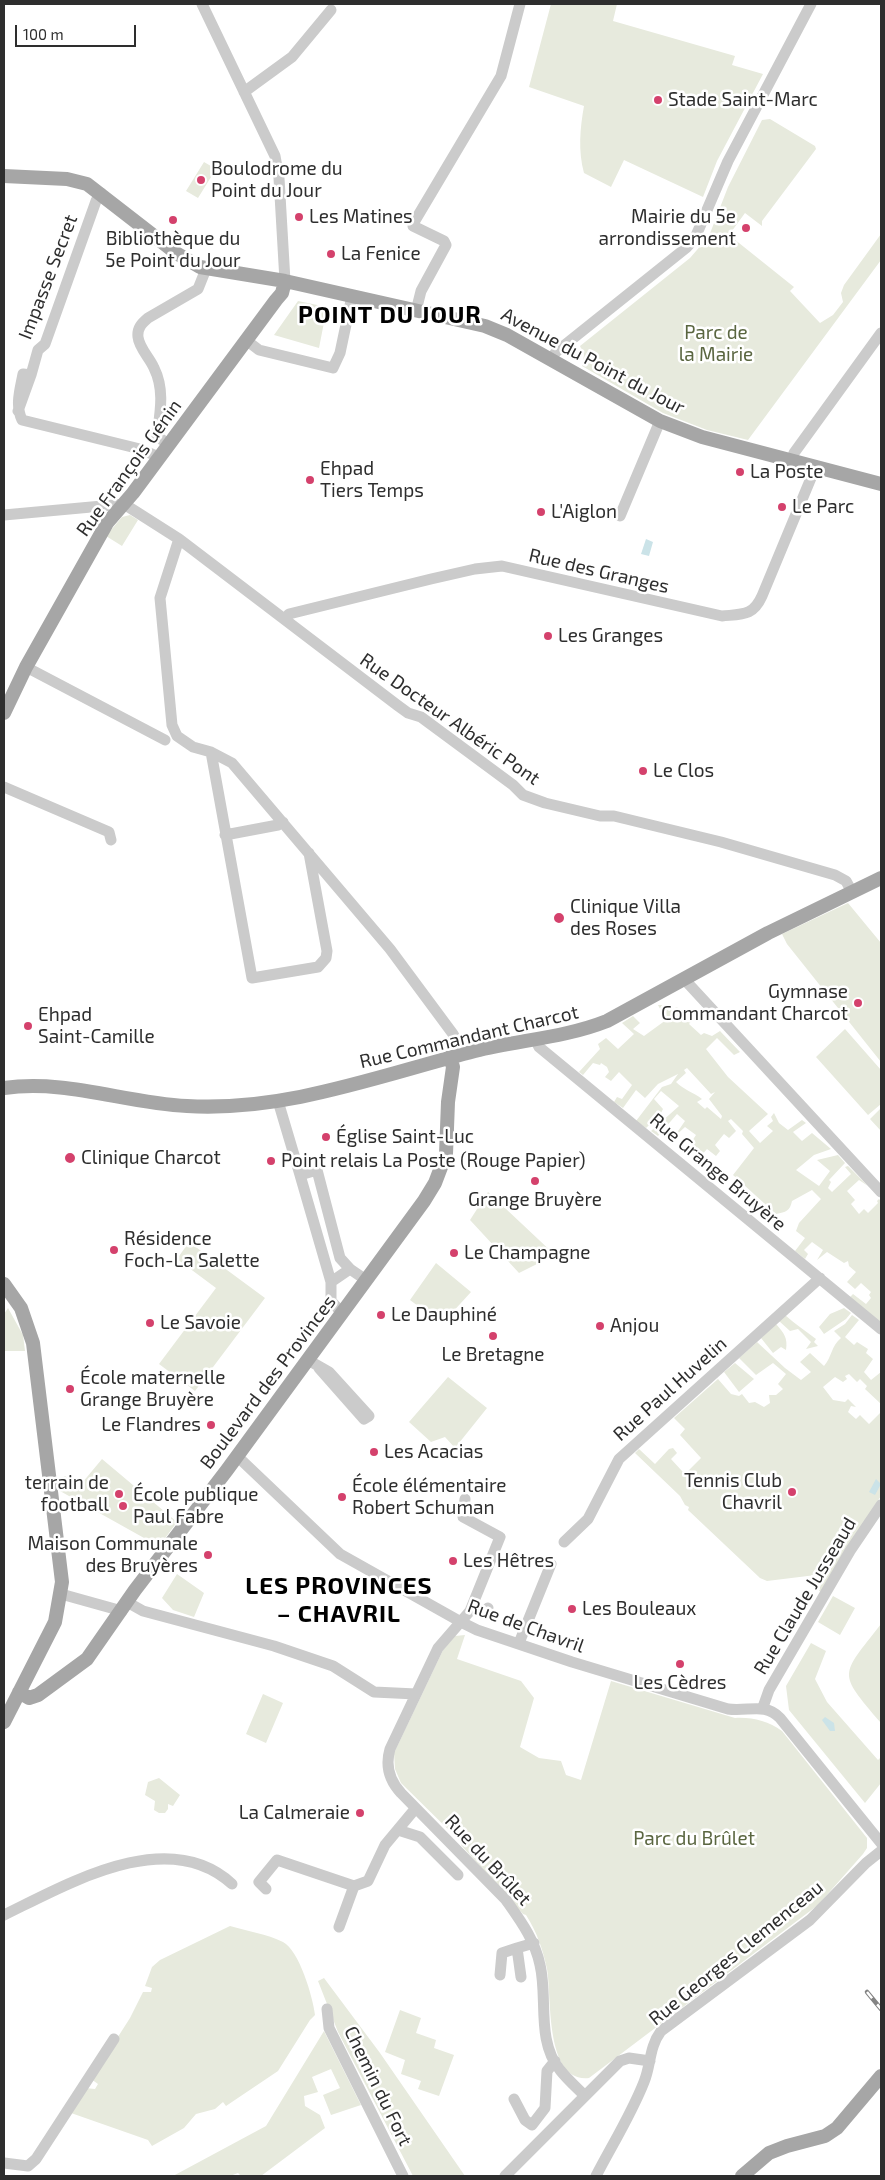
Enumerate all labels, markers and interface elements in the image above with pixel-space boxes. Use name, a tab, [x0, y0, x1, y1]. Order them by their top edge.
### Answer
scale bar	[18, 15, 139, 47]
text: 100 m	[23, 25, 64, 43]
place label: Stade Saint-Marc	[668, 89, 818, 111]
marker: Stade Saint-Marc	[652, 94, 664, 106]
place label: Boulodrome du Point du Jour	[211, 158, 343, 202]
marker: Boulodrome du Point du Jour	[195, 174, 207, 186]
place label: Les Matines	[309, 206, 413, 228]
place label: Mairie du 5e arrondissement	[599, 206, 736, 250]
street label: Impasse Secret	[14, 211, 82, 343]
marker: Les Matines	[293, 211, 305, 223]
marker: Bibliothèque du 5e Point du Jour	[167, 214, 179, 226]
marker: Mairie du 5e arrondissement	[740, 222, 752, 234]
place label: Bibliothèque du 5e Point du Jour	[105, 228, 241, 272]
place label: La Fenice	[341, 243, 421, 265]
marker: La Fenice	[325, 248, 337, 260]
district label: POINT DU JOUR	[296, 301, 484, 329]
street label: Avenue du Point du Jour	[497, 303, 689, 419]
park label: Parc de la Mairie	[679, 322, 753, 366]
street label: Rue François Génin	[72, 395, 186, 541]
place label: Ehpad Tiers Temps	[320, 458, 424, 502]
place label: La Poste	[750, 461, 823, 483]
marker: La Poste	[734, 466, 746, 478]
marker: Ehpad Tiers Temps	[304, 474, 316, 486]
place label: Le Parc	[792, 496, 854, 518]
place label: L'Aiglon	[551, 501, 617, 523]
marker: Le Parc	[776, 501, 788, 513]
marker: L'Aiglon	[535, 506, 547, 518]
street label: Rue des Granges	[527, 544, 671, 598]
place label: Les Granges	[558, 625, 663, 647]
marker: Les Granges	[542, 630, 554, 642]
street label: Rue Docteur Albéric Pont	[356, 648, 544, 790]
place label: Le Clos	[653, 760, 714, 782]
marker: Le Clos	[637, 765, 649, 777]
place label: Clinique Villa des Roses	[570, 896, 681, 940]
marker: Clinique Villa des Roses	[552, 911, 566, 925]
place label: Gymnase Commandant Charcot	[661, 981, 848, 1025]
marker: Gymnase Commandant Charcot	[852, 997, 864, 1009]
street label: Rue Commandant Charcot	[357, 1001, 581, 1073]
place label: Ehpad Saint-Camille	[38, 1004, 155, 1048]
marker: Ehpad Saint-Camille	[22, 1020, 34, 1032]
street label: Rue Grange Bruyère	[645, 1108, 791, 1236]
place label: Église Saint-Luc	[336, 1126, 474, 1148]
marker: Église Saint-Luc	[320, 1131, 332, 1143]
place label: Clinique Charcot	[81, 1147, 221, 1169]
place label: Point relais La Poste (Rouge Papier)	[281, 1150, 586, 1172]
marker: Clinique Charcot	[63, 1151, 77, 1165]
marker: Point relais La Poste (Rouge Papier)	[265, 1155, 277, 1167]
marker: Grange Bruyère	[529, 1175, 541, 1187]
place label: Grange Bruyère	[468, 1189, 602, 1211]
place label: Résidence Foch-La Salette	[124, 1228, 260, 1272]
place label: Le Champagne	[464, 1242, 590, 1264]
marker: Résidence Foch-La Salette	[108, 1244, 120, 1256]
marker: Le Champagne	[448, 1247, 460, 1259]
street label: Boulevard des Provinces	[195, 1291, 341, 1473]
place label: Le Dauphiné	[391, 1304, 497, 1326]
marker: Le Dauphiné	[375, 1309, 387, 1321]
place label: Le Savoie	[160, 1312, 241, 1334]
place label: Anjou	[610, 1315, 659, 1337]
marker: Le Savoie	[144, 1317, 156, 1329]
marker: Anjou	[594, 1320, 606, 1332]
marker: Le Bretagne	[487, 1330, 499, 1342]
street label: Rue Paul Huvelin	[609, 1332, 731, 1446]
place label: Le Bretagne	[441, 1344, 545, 1366]
place label: École maternelle Grange Bruyère	[80, 1367, 226, 1411]
marker: École maternelle Grange Bruyère	[64, 1383, 76, 1395]
place label: Le Flandres	[101, 1414, 201, 1436]
marker: Le Flandres	[205, 1419, 217, 1431]
place label: Les Acacias	[384, 1441, 483, 1463]
marker: Les Acacias	[368, 1446, 380, 1458]
place label: Tennis Club Chavril	[684, 1470, 782, 1514]
place label: terrain de football	[25, 1472, 109, 1516]
place label: École élémentaire Robert Schuman	[352, 1475, 507, 1519]
place label: École publique Paul Fabre	[133, 1484, 259, 1528]
marker: Tennis Club Chavril	[786, 1486, 798, 1498]
marker: terrain de football	[113, 1488, 125, 1500]
marker: École élémentaire Robert Schuman	[336, 1491, 348, 1503]
marker: École publique Paul Fabre	[117, 1500, 129, 1512]
street label: Rue Claude Jusseaud	[749, 1513, 861, 1679]
place label: Maison Communale des Bruyères	[27, 1533, 198, 1577]
marker: Maison Communale des Bruyères	[202, 1549, 214, 1561]
place label: Les Hêtres	[463, 1550, 554, 1572]
marker: Les Hêtres	[447, 1555, 459, 1567]
district label: LES PROVINCES – CHAVRIL	[244, 1572, 434, 1628]
street label: Rue de Chavril	[464, 1594, 588, 1658]
place label: Les Bouleaux	[582, 1598, 696, 1620]
marker: Les Bouleaux	[566, 1603, 578, 1615]
marker: Les Cèdres	[674, 1658, 686, 1670]
place label: Les Cèdres	[634, 1672, 726, 1694]
place label: La Calmeraie	[239, 1802, 350, 1824]
marker: La Calmeraie	[354, 1807, 366, 1819]
street label: Rue du Brûlet	[440, 1810, 536, 1910]
park label: Parc du Brûlet	[633, 1828, 755, 1850]
street label: Rue Georges Clemenceau	[644, 1876, 828, 2030]
street label: Chemin du Fort	[339, 2022, 417, 2150]

